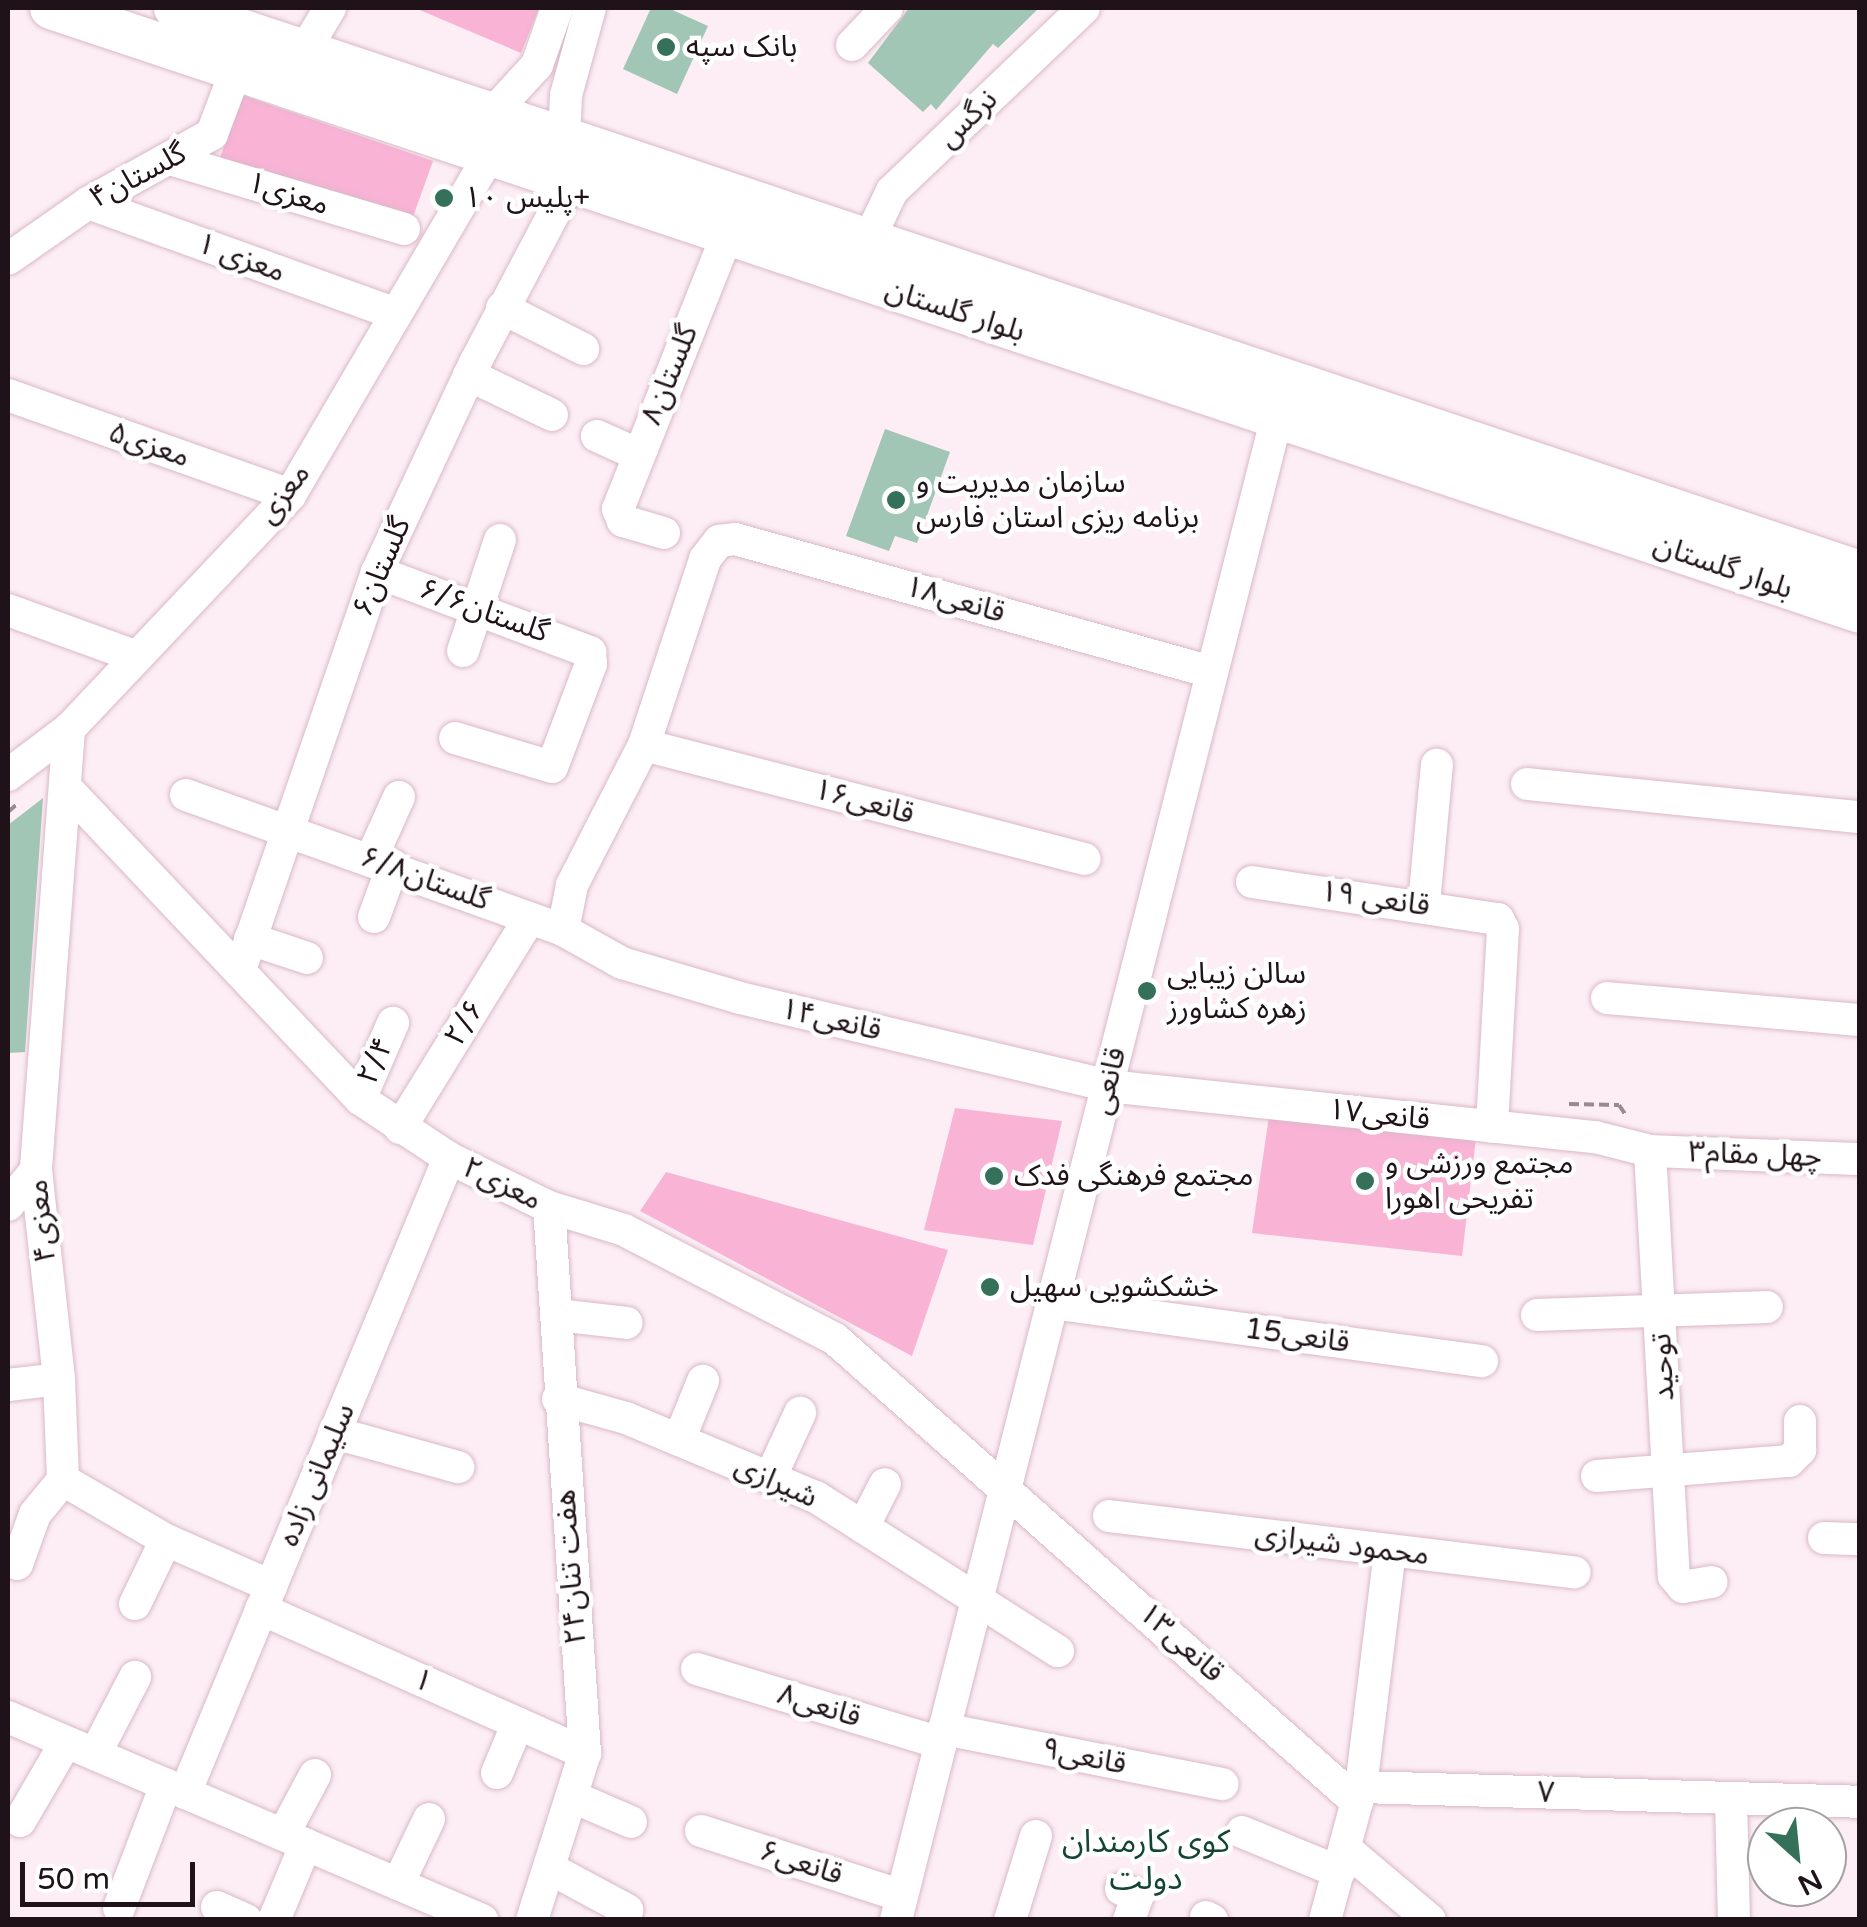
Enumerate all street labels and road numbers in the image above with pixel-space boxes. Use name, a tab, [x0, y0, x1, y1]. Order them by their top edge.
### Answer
street label: نرگس	[931, 82, 1005, 156]
street label: گلستان۴	[83, 136, 193, 216]
street label: ۱معزی	[243, 165, 333, 223]
street label: معزی ۱	[192, 226, 290, 290]
street label: بلوار گلستان	[881, 272, 1029, 350]
street label: گلستان۸	[634, 320, 706, 430]
street label: ۵معزی	[104, 414, 194, 476]
street label: معزی	[250, 457, 318, 531]
street label: گلستان۶	[345, 512, 419, 622]
street label: بلوار گلستان	[1649, 526, 1797, 608]
street label: ۱۸قانعی	[901, 569, 1009, 631]
street label: ۶/۶گلستان	[414, 571, 554, 651]
street label: ۱۶قانعی	[810, 771, 918, 833]
street label: ۶/۸گلستان	[355, 839, 495, 919]
street label: قانعی ۱۹	[1318, 874, 1432, 924]
street label: ۱۴قانعی	[777, 991, 885, 1049]
street label: ۲/۶	[437, 993, 493, 1053]
street label: ۲/۴	[350, 1032, 402, 1090]
street label: قانعی	[1083, 1044, 1135, 1118]
street label: ۱۷قانعی	[1326, 1092, 1432, 1138]
street label: چهل مقام۳	[1688, 1135, 1822, 1175]
street label: ۲معزی	[457, 1150, 547, 1218]
street label: ۴معزی	[20, 1178, 64, 1264]
street label: 15قانعی	[1242, 1311, 1352, 1361]
street label: توحید	[1643, 1332, 1683, 1402]
street label: سلیمانی زاده	[271, 1398, 363, 1552]
street label: شیرازی	[729, 1448, 823, 1516]
street label: هفت تنان۲۴	[548, 1488, 594, 1646]
street label: محمود شیرازی	[1253, 1516, 1431, 1574]
street label: ۱۳قانعی	[1131, 1595, 1231, 1691]
street label: ۱	[408, 1661, 438, 1701]
street label: ۸قانعی	[773, 1676, 865, 1736]
street label: ۹قانعی	[1039, 1731, 1129, 1783]
street label: ۷	[1537, 1775, 1555, 1811]
street label: ۶قانعی	[755, 1833, 847, 1893]

